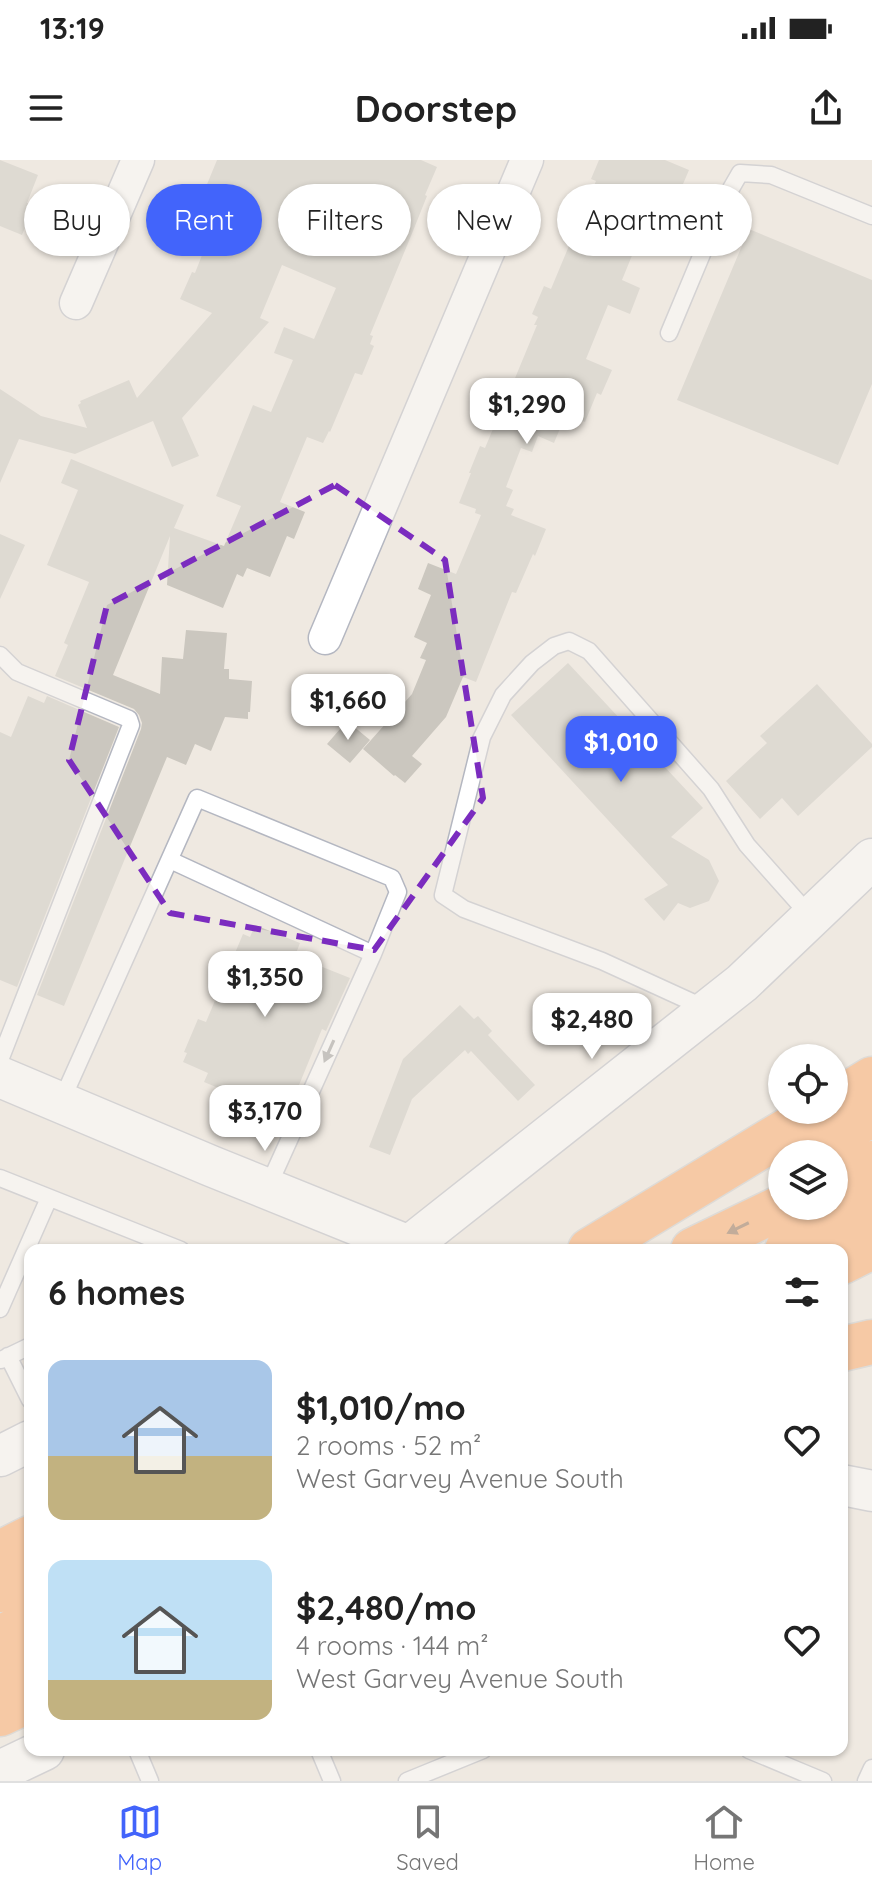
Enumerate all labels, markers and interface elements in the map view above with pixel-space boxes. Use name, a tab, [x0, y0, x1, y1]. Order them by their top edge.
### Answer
text: 13:19	[40, 9, 105, 47]
icon: menu	[24, 86, 68, 130]
text: Doorstep	[355, 86, 517, 131]
icon: share	[804, 86, 848, 130]
chip: Buy	[24, 184, 130, 256]
chip: Rent	[146, 184, 262, 256]
chip: Filters	[278, 184, 411, 256]
chip: New	[427, 184, 541, 256]
chip: Apartment	[557, 184, 752, 256]
pin: $1,290	[462, 378, 592, 446]
text: $1,290	[488, 387, 566, 420]
pin: $1,660	[283, 674, 413, 742]
text: $1,660	[309, 683, 387, 716]
pin: $1,010	[556, 716, 686, 784]
text: $1,010	[584, 725, 658, 758]
pin: $1,350	[200, 951, 330, 1019]
text: $1,350	[226, 960, 304, 993]
pin: $2,480	[527, 993, 657, 1061]
text: $2,480	[551, 1002, 633, 1035]
one-way arrow	[323, 1039, 336, 1063]
map controls	[768, 1044, 848, 1220]
button: locate	[768, 1044, 848, 1124]
pin: $3,170	[200, 1085, 330, 1153]
text: $3,170	[227, 1094, 303, 1127]
button: layers	[768, 1140, 848, 1220]
one-way arrow	[727, 1221, 750, 1235]
icon: filters	[780, 1270, 824, 1314]
text: 6 homes	[48, 1271, 185, 1314]
text: $1,010/mo	[296, 1386, 466, 1429]
icon: home	[112, 1392, 208, 1488]
icon: heart	[780, 1418, 824, 1462]
text: 2 rooms · 52 m²	[296, 1429, 481, 1462]
text: West Garvey Avenue South	[296, 1462, 624, 1495]
text: $2,480/mo	[296, 1586, 476, 1629]
icon: home	[112, 1592, 208, 1688]
icon: heart	[780, 1618, 824, 1662]
text: 4 rooms · 144 m²	[296, 1629, 489, 1662]
text: West Garvey Avenue South	[296, 1662, 624, 1695]
tab: Map	[117, 1800, 162, 1876]
tab: Saved	[396, 1800, 459, 1876]
tab: Home	[693, 1800, 755, 1876]

